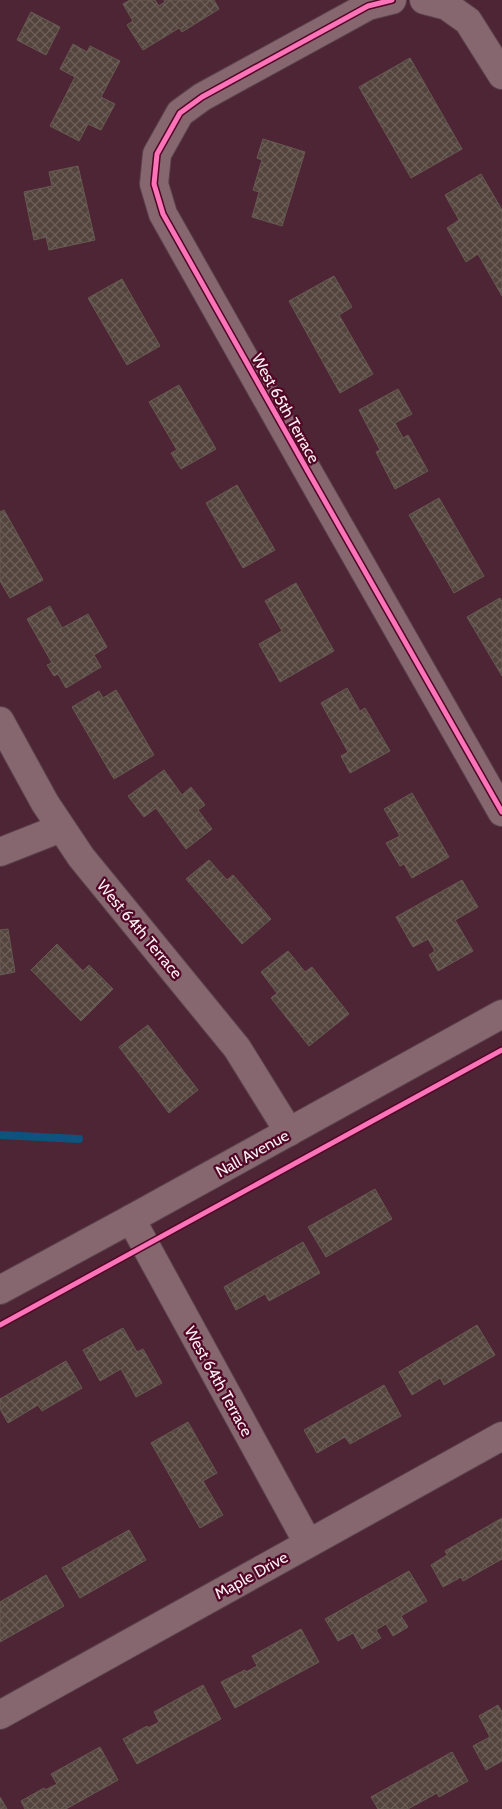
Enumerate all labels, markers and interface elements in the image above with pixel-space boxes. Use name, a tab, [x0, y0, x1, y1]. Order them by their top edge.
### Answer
street label: West 65th Terrace	[248, 350, 323, 466]
street label: West 64th Terrace	[93, 876, 186, 982]
street label: Nall Avenue	[212, 1126, 292, 1181]
street label: West 64th Terrace	[180, 1323, 257, 1440]
street label: Maple Drive	[211, 1548, 291, 1603]

